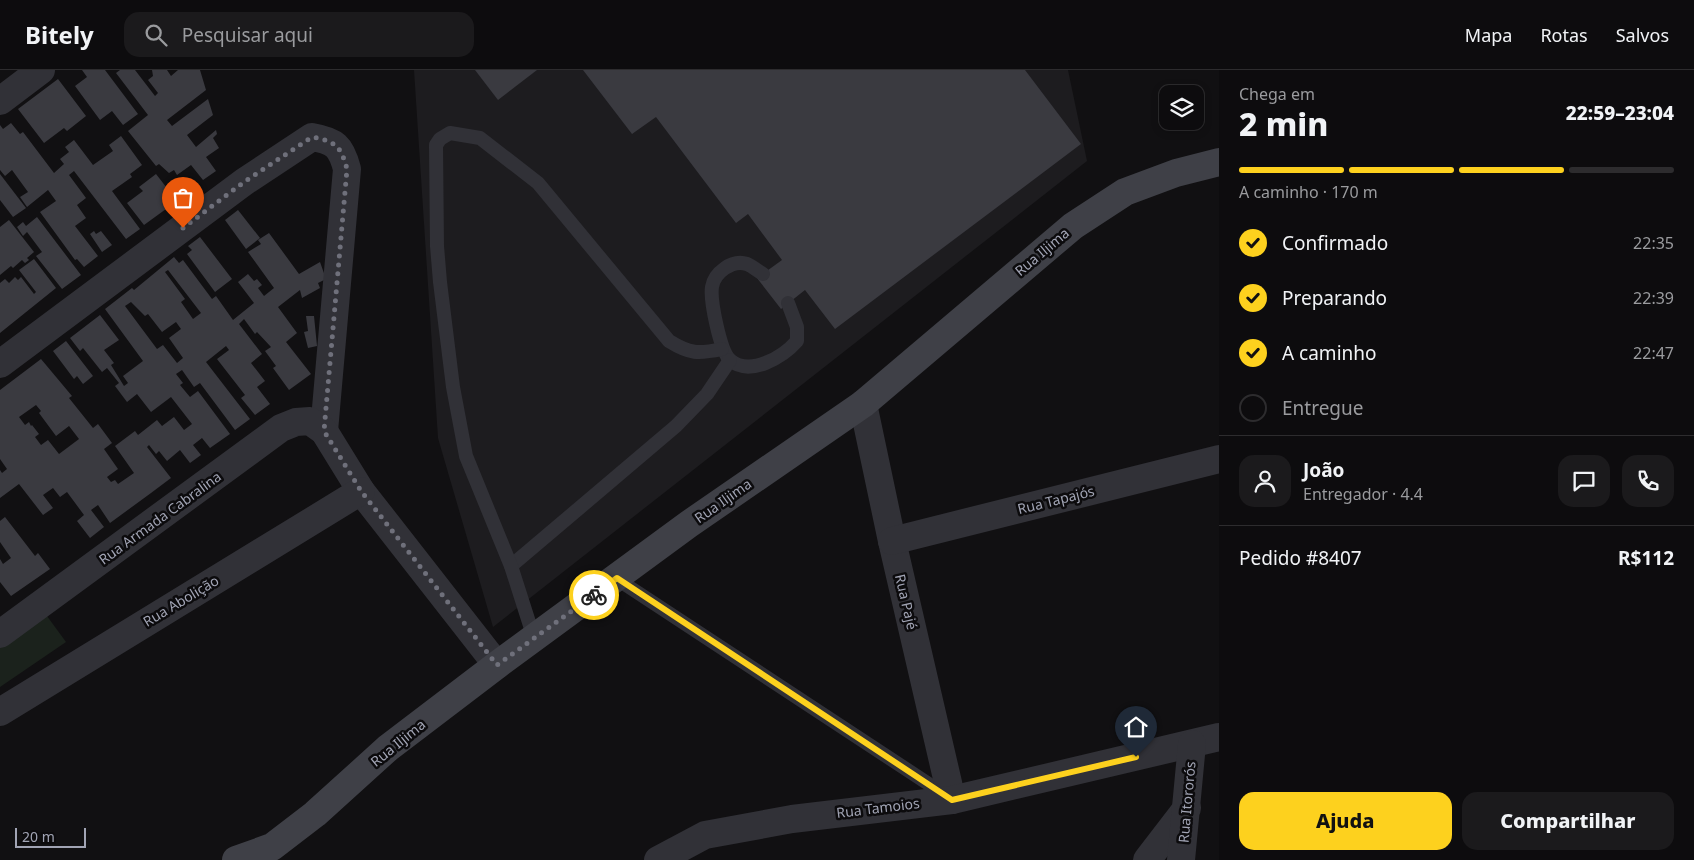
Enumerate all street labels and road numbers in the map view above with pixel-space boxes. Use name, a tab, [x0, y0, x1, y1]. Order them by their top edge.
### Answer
street label: Rua Iljima	[1011, 223, 1073, 280]
street label: Rua Armada Cabralina	[95, 467, 225, 568]
street label: Rua Iljima	[690, 474, 755, 527]
street label: Rua Tapajós	[1015, 481, 1097, 518]
street label: Rua Abolição	[139, 570, 222, 631]
street label: Rua Pajé	[891, 572, 922, 632]
street label: Rua Iljima	[366, 715, 429, 771]
street label: Rua Itororós	[1173, 760, 1200, 844]
street label: Rua Tamoios	[835, 793, 921, 822]

